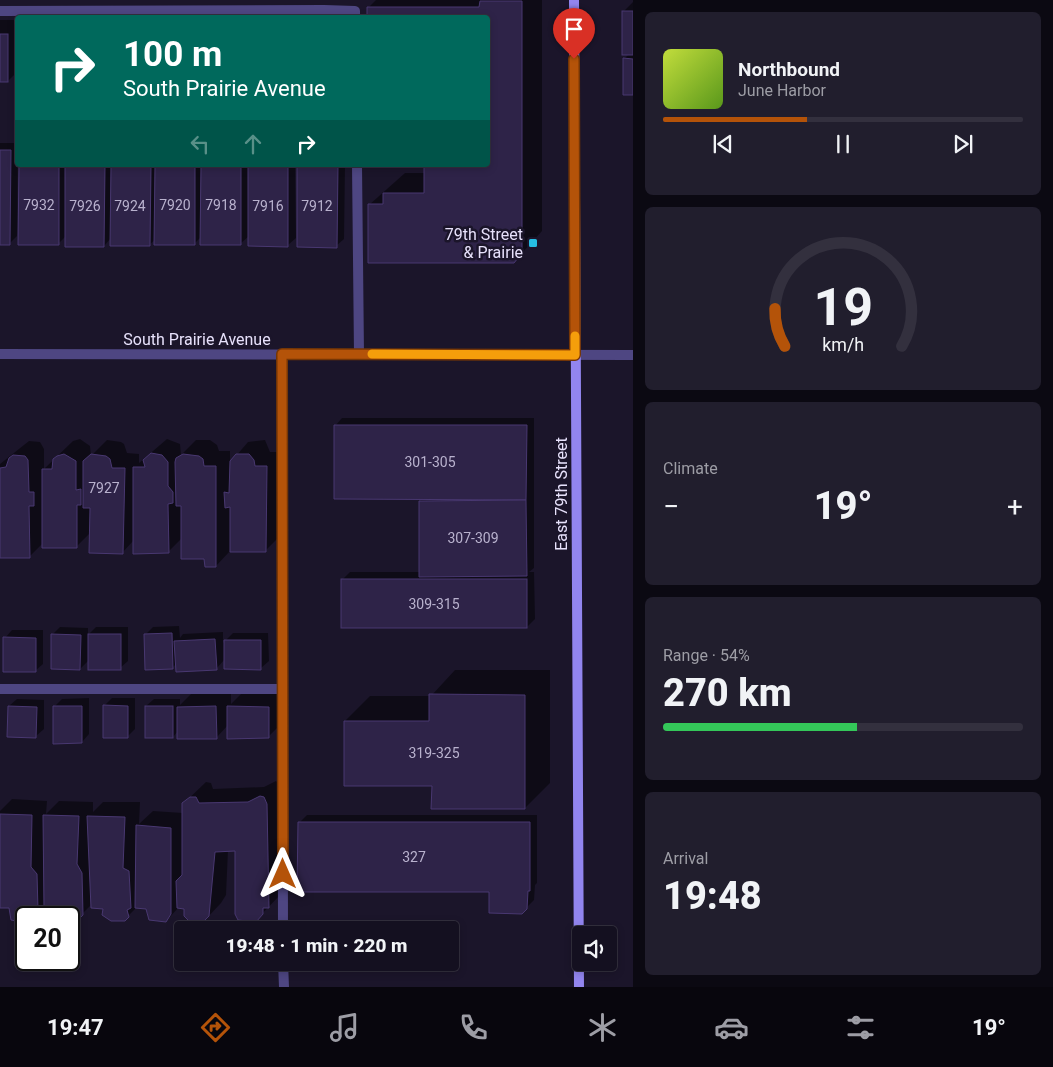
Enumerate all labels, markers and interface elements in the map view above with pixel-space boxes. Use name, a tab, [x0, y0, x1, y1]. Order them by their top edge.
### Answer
pin	[553, 8, 595, 59]
icon: arrive	[560, 15, 588, 43]
text: 100 m	[123, 34, 222, 75]
icon: right	[40, 35, 105, 100]
text: Northbound	[738, 58, 840, 81]
text: South Prairie Avenue	[123, 76, 326, 101]
text: June Harbor	[738, 81, 826, 100]
icon: left	[186, 130, 214, 158]
icon: ahead	[239, 130, 267, 158]
icon: right	[292, 130, 320, 158]
icon: previous	[709, 130, 737, 158]
icon: pause	[829, 130, 857, 158]
icon: next	[949, 130, 977, 158]
house number: 7932	[23, 197, 55, 213]
house number: 7920	[159, 197, 191, 213]
house number: 7918	[205, 197, 237, 213]
house number: 7926	[69, 198, 101, 214]
house number: 7924	[114, 198, 146, 214]
house number: 7916	[252, 198, 284, 214]
house number: 7912	[301, 198, 333, 214]
place label: 79th Street & Prairie	[445, 225, 523, 262]
marker: 79th Street & Prairie	[527, 237, 539, 249]
text: 19	[813, 277, 873, 338]
street label: South Prairie Avenue	[123, 330, 271, 349]
text: km/h	[822, 334, 864, 355]
street label: East 79th Street	[552, 437, 571, 551]
house number: 301-305	[404, 454, 456, 470]
text: Climate	[663, 459, 718, 478]
house number: 7927	[88, 480, 120, 496]
text: 19°	[814, 484, 872, 528]
text: −	[663, 490, 679, 523]
text: +	[1007, 490, 1023, 523]
house number: 307-309	[447, 530, 499, 546]
house number: 309-315	[408, 596, 460, 612]
text: Range · 54%	[663, 646, 750, 665]
text: 270 km	[663, 671, 792, 715]
house number: 319-325	[408, 745, 460, 761]
position arrow	[256, 847, 308, 899]
house number: 327	[402, 849, 426, 865]
text: Arrival	[663, 849, 708, 868]
text: 19:48	[663, 874, 762, 918]
speed limit sign: 20	[15, 906, 80, 971]
map controls	[572, 926, 617, 971]
button: sound	[572, 926, 617, 971]
text: 19:48 · 1 min · 220 m	[225, 934, 408, 957]
icon: directions	[198, 1010, 233, 1045]
icon: music	[327, 1010, 362, 1045]
icon: phone	[456, 1010, 491, 1045]
icon: climate	[585, 1010, 620, 1045]
icon: car	[714, 1010, 749, 1045]
icon: filters	[843, 1010, 878, 1045]
text: 19:47	[47, 1015, 104, 1040]
text: 19°	[972, 1015, 1006, 1040]

